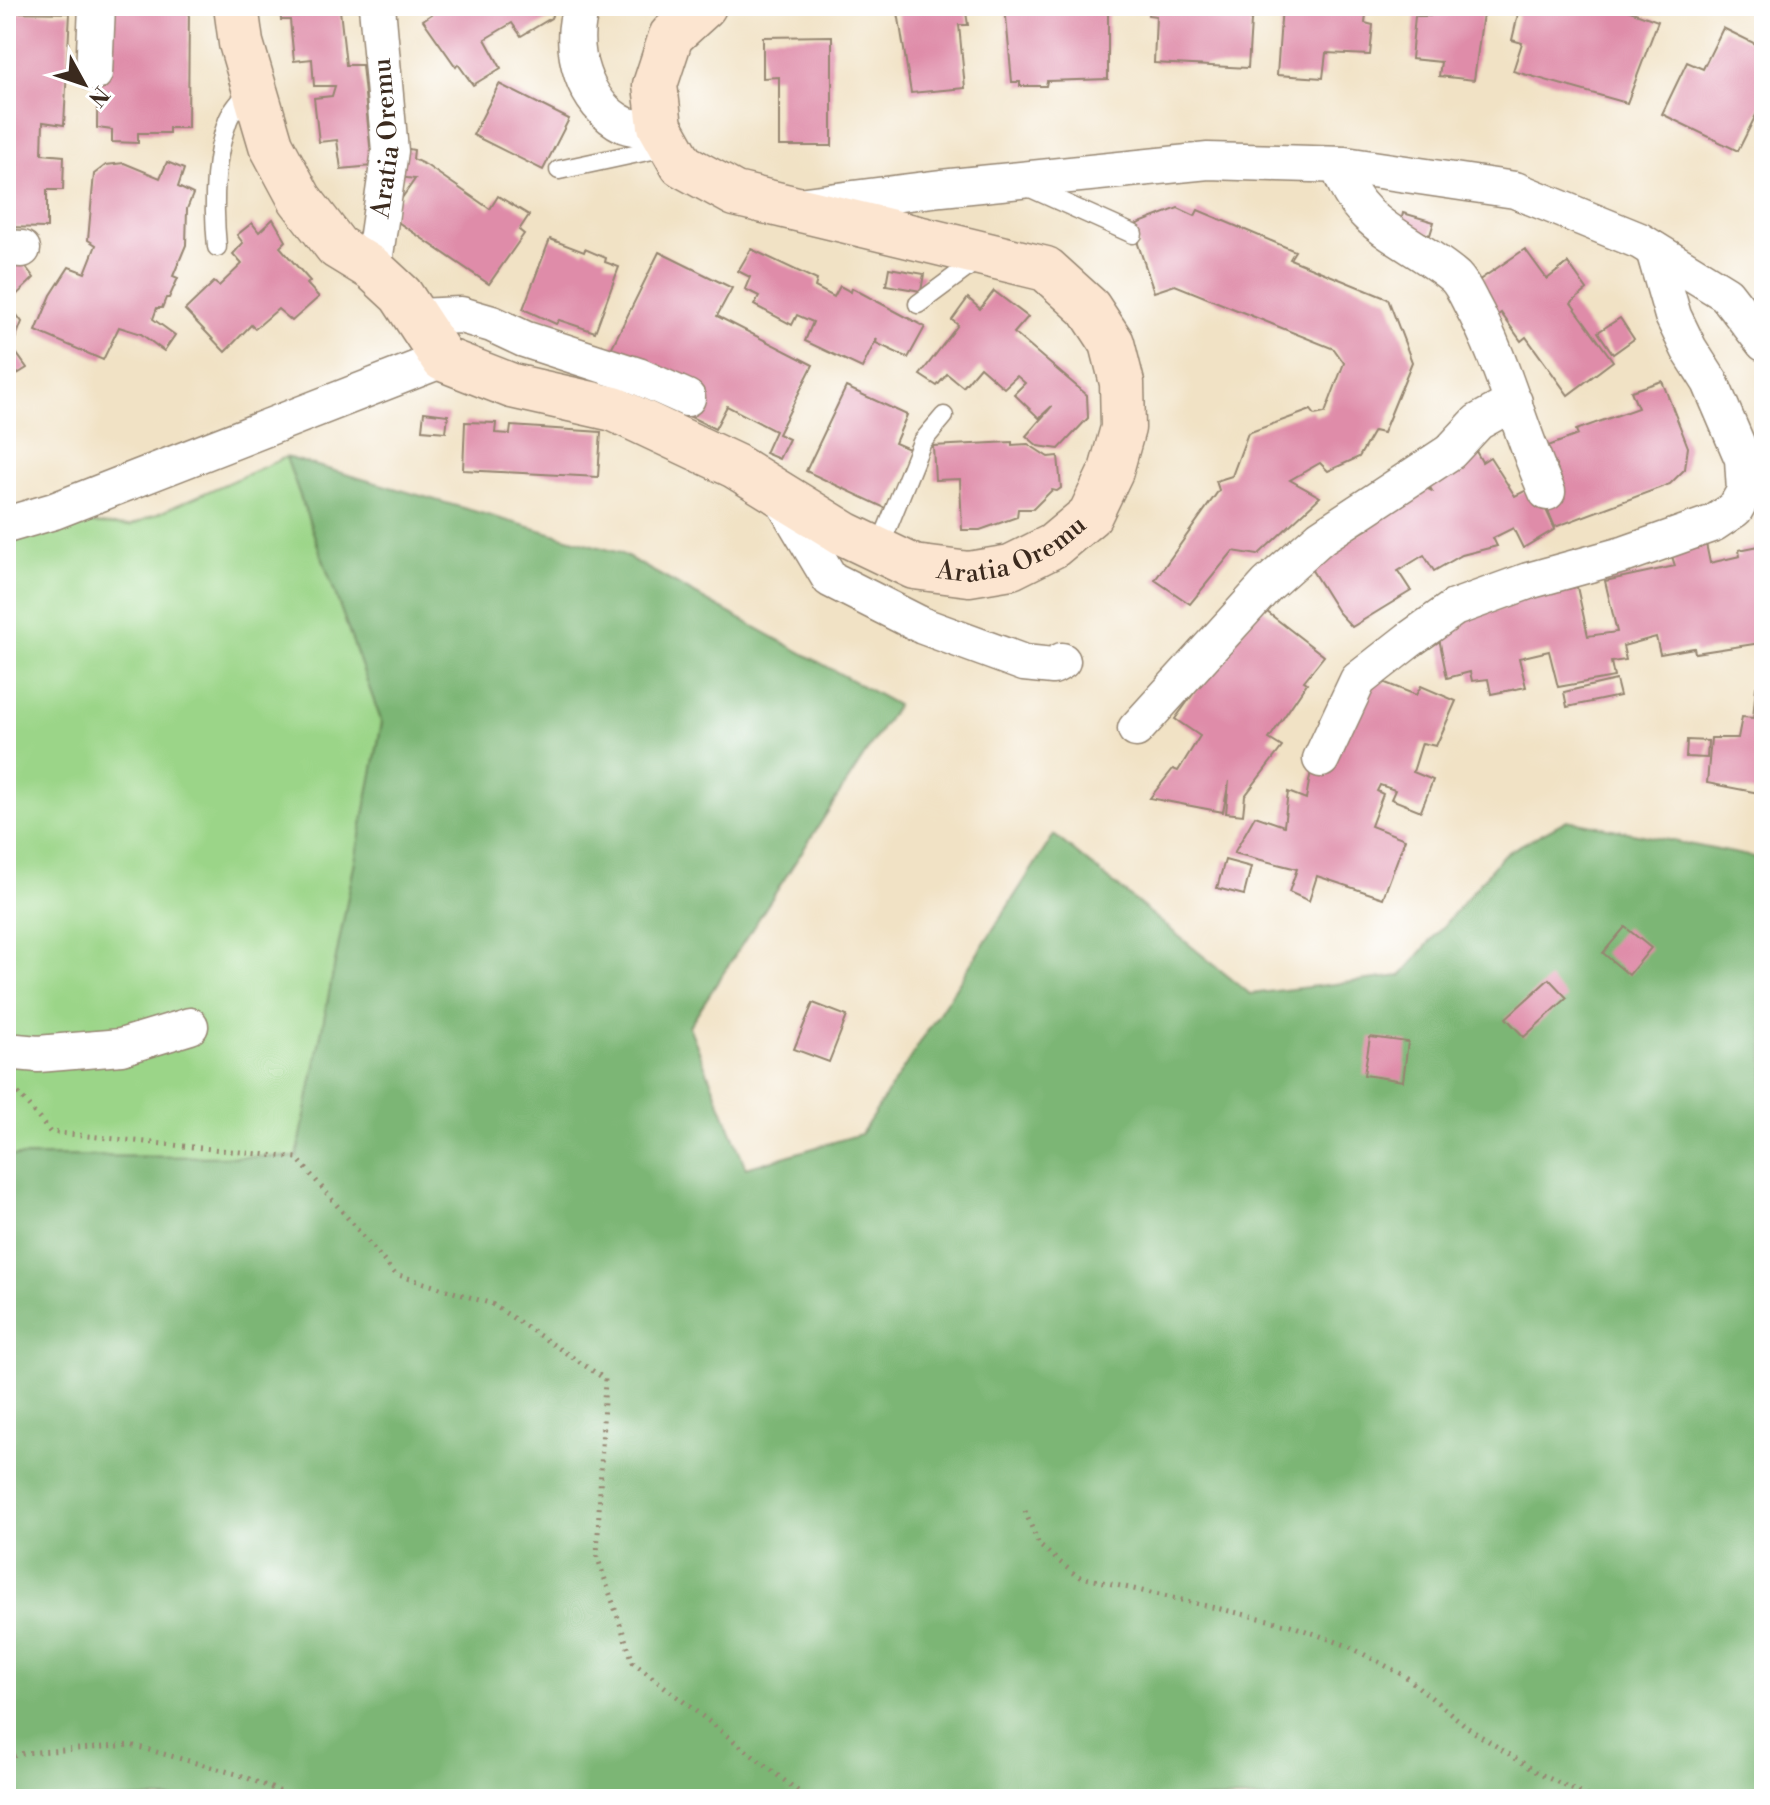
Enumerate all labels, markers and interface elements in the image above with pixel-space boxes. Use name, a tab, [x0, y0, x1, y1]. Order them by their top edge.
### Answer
north arrow	[44, 44, 124, 124]
street label: Aratia Oremu	[364, 57, 407, 221]
text: N	[82, 81, 114, 112]
street label: Aratia Oremu	[934, 509, 1093, 590]

